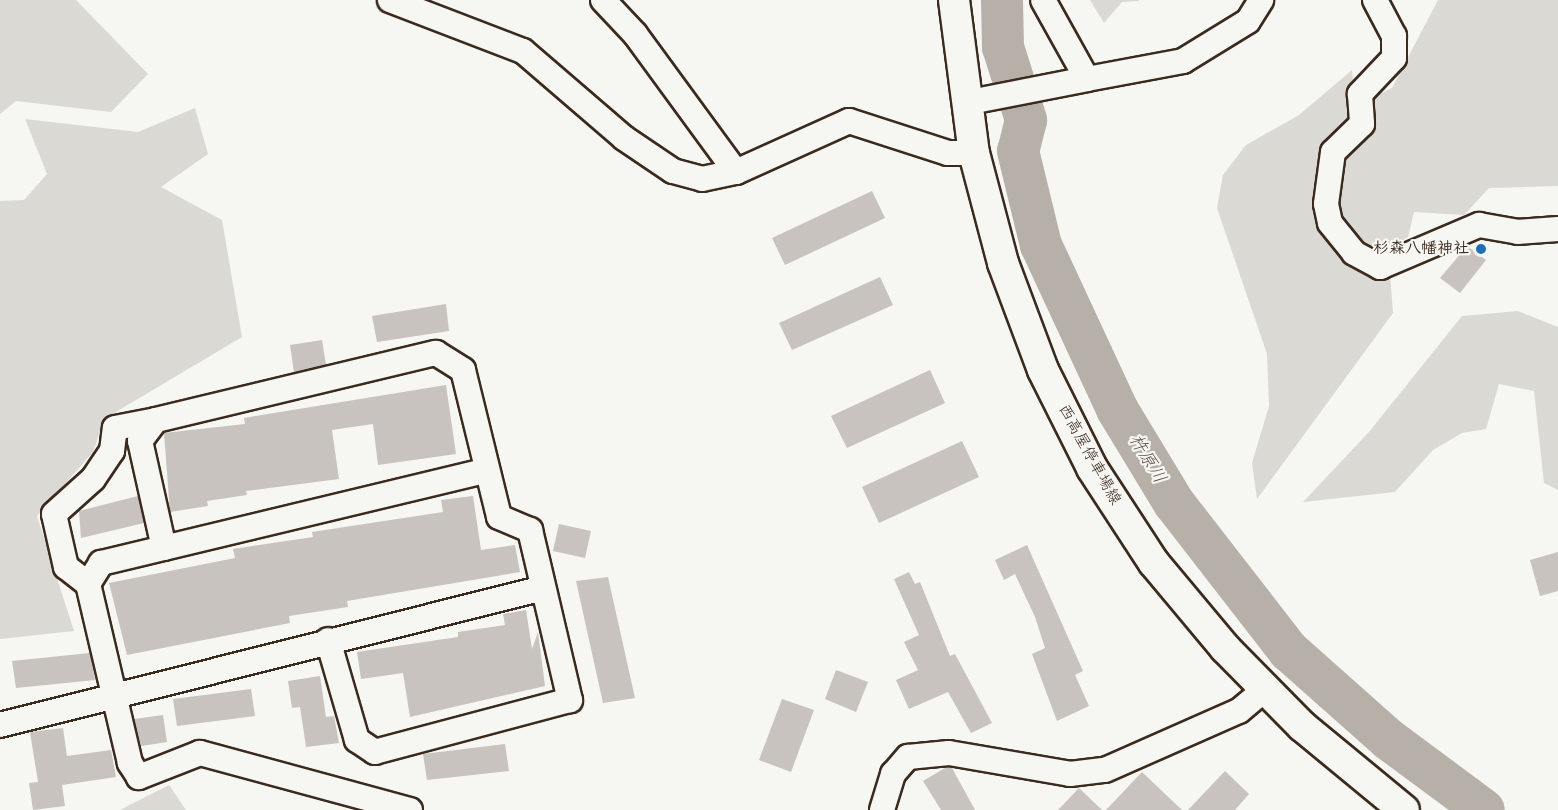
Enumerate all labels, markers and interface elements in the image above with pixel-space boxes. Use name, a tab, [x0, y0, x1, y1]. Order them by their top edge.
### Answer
place label: 杉森八幡神社	[1373, 239, 1469, 259]
marker: 杉森八幡神社	[1474, 242, 1488, 256]
street label: 西高屋停車場線	[1053, 401, 1125, 509]
water label: 杵原川	[1124, 430, 1170, 488]

